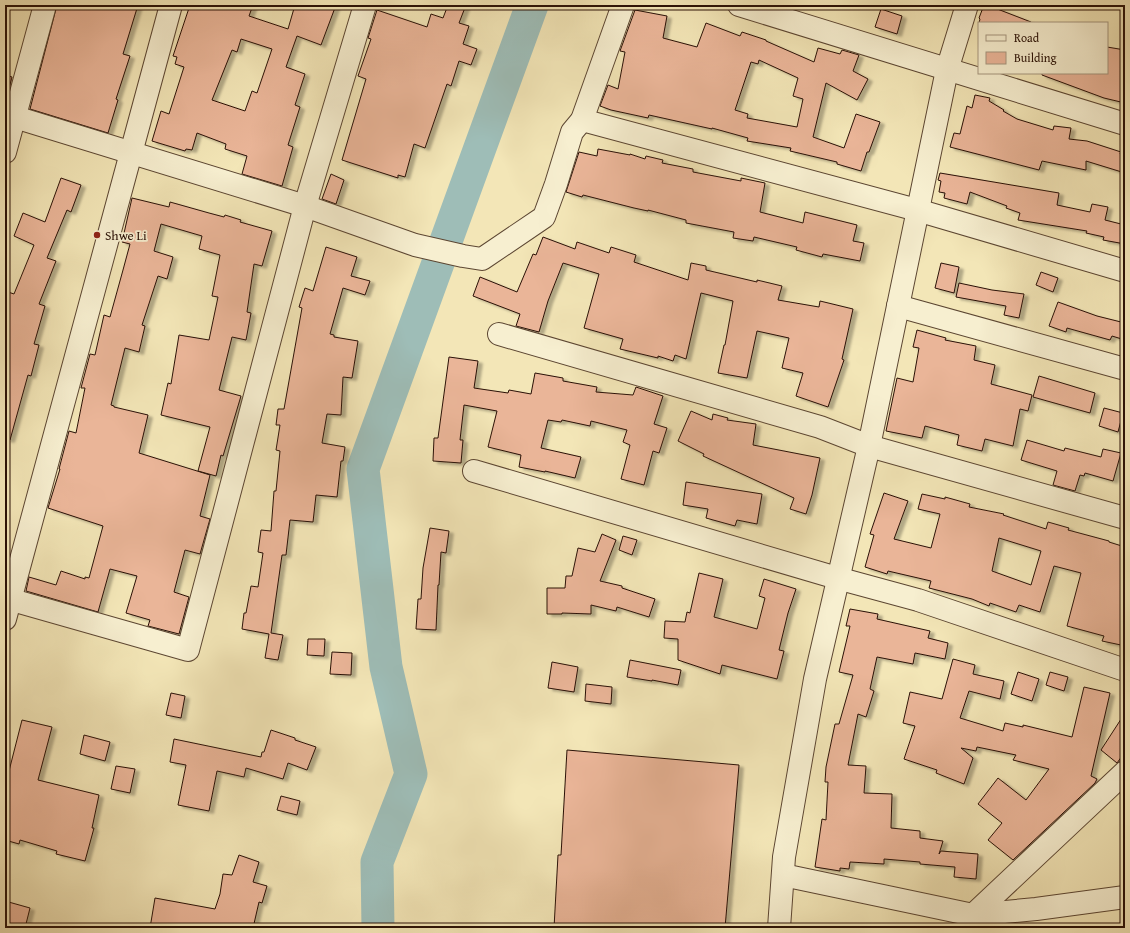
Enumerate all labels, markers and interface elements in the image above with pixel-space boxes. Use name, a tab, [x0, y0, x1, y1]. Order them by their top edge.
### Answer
legend	[978, 22, 1108, 74]
text: Road	[1014, 29, 1040, 46]
text: Building	[1014, 49, 1057, 66]
place label: Shwe Li	[105, 226, 147, 245]
marker: Shwe Li	[92, 230, 102, 240]

